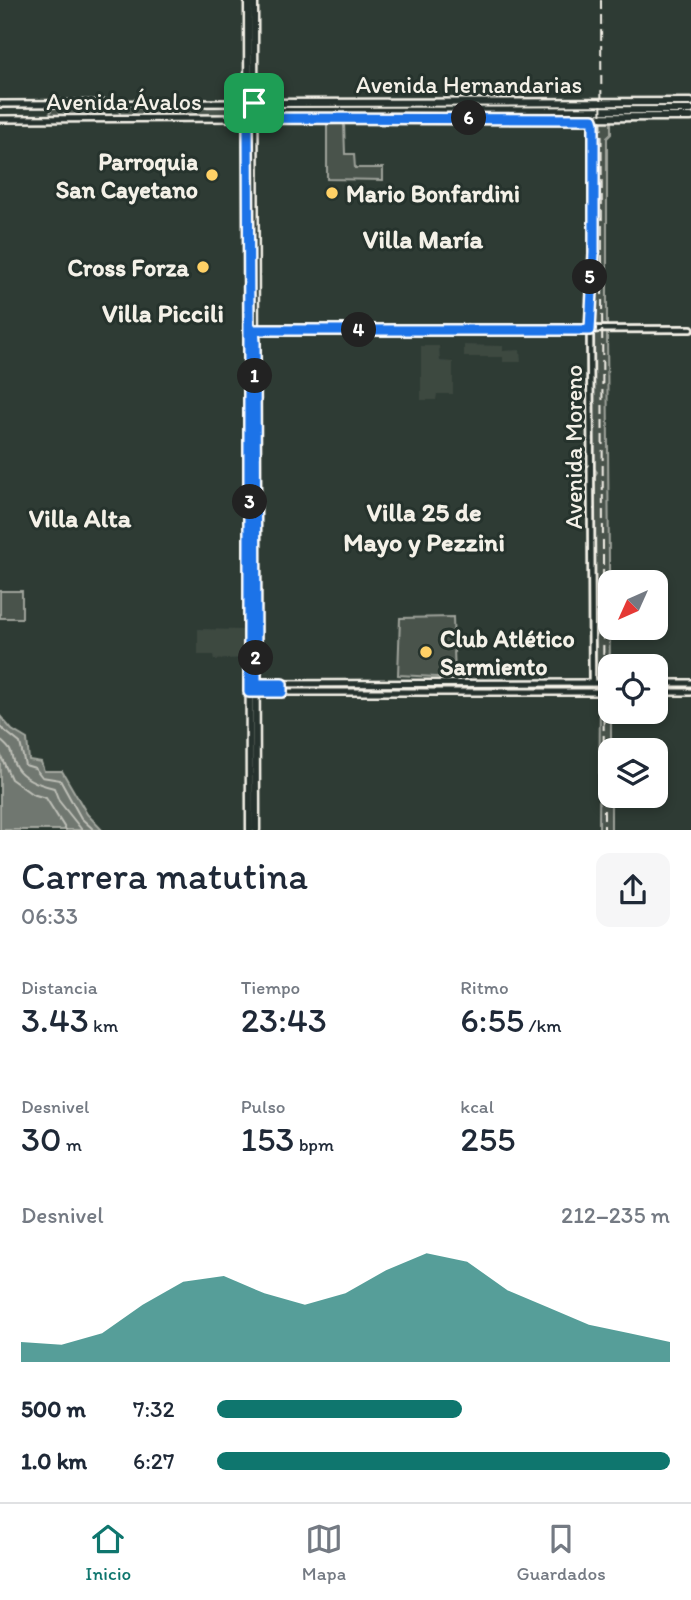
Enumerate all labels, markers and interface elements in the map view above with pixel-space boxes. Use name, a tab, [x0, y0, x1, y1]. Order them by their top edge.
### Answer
street label: Avenida Hernandarias	[356, 70, 582, 99]
pin	[224, 73, 284, 133]
icon: arrive	[235, 84, 273, 122]
street label: Avenida Ávalos	[46, 87, 202, 116]
pin: 6	[452, 100, 486, 136]
text: 6	[463, 106, 474, 129]
place label: Parroquia San Cayetano	[56, 147, 198, 205]
marker: Parroquia San Cayetano	[204, 167, 220, 183]
place label: Mario Bonfardini	[346, 179, 520, 208]
marker: Mario Bonfardini	[324, 185, 340, 201]
district label: Villa María	[363, 223, 484, 255]
place label: Cross Forza	[68, 253, 190, 282]
marker: Cross Forza	[195, 259, 211, 275]
pin: 5	[572, 260, 608, 294]
text: 5	[585, 265, 594, 288]
district label: Villa Piccili	[102, 297, 224, 329]
pin: 4	[342, 312, 376, 348]
text: 4	[353, 318, 364, 341]
pin: 1	[238, 358, 272, 394]
text: 1	[250, 364, 259, 387]
street label: Avenida Moreno	[559, 365, 588, 529]
pin: 3	[232, 484, 268, 520]
text: 3	[244, 490, 255, 513]
district label: Villa 25 de Mayo y Pezzini	[343, 496, 505, 558]
district label: Villa Alta	[29, 502, 132, 534]
north arrow	[598, 570, 668, 640]
map controls	[598, 570, 668, 808]
place label: Club Atlético Sarmiento	[440, 624, 575, 681]
pin: 2	[238, 640, 274, 676]
marker: Club Atlético Sarmiento	[418, 644, 434, 660]
text: 2	[251, 646, 261, 669]
button: locate	[598, 654, 668, 724]
button: layers	[598, 738, 668, 808]
text: Carrera matutina	[21, 853, 308, 899]
button: share	[596, 853, 670, 927]
text: 06:33	[21, 902, 78, 930]
text: Distancia	[21, 976, 98, 999]
text: Tiempo	[241, 976, 300, 999]
text: Ritmo	[460, 976, 509, 999]
text: 3.43	[21, 999, 89, 1041]
text: 23:43	[241, 999, 327, 1041]
text: 6:55	[460, 999, 524, 1041]
text: km	[89, 1014, 118, 1037]
text: /km	[524, 1014, 562, 1037]
text: Desnivel	[21, 1095, 89, 1118]
text: Pulso	[241, 1095, 286, 1118]
text: kcal	[460, 1095, 494, 1118]
text: 30	[21, 1118, 62, 1160]
text: 153	[241, 1118, 294, 1160]
text: 255	[460, 1118, 516, 1160]
text: m	[62, 1133, 82, 1156]
text: bpm	[294, 1133, 334, 1156]
text: Desnivel	[21, 1201, 104, 1229]
text: 212–235 m	[561, 1201, 670, 1229]
text: 500 m	[21, 1395, 86, 1423]
text: 7:32	[133, 1395, 175, 1423]
text: 1.0 km	[21, 1447, 87, 1475]
text: 6:27	[133, 1447, 174, 1475]
tab: Inicio	[85, 1520, 131, 1585]
tab: Mapa	[302, 1520, 346, 1585]
tab: Guardados	[517, 1520, 606, 1585]

